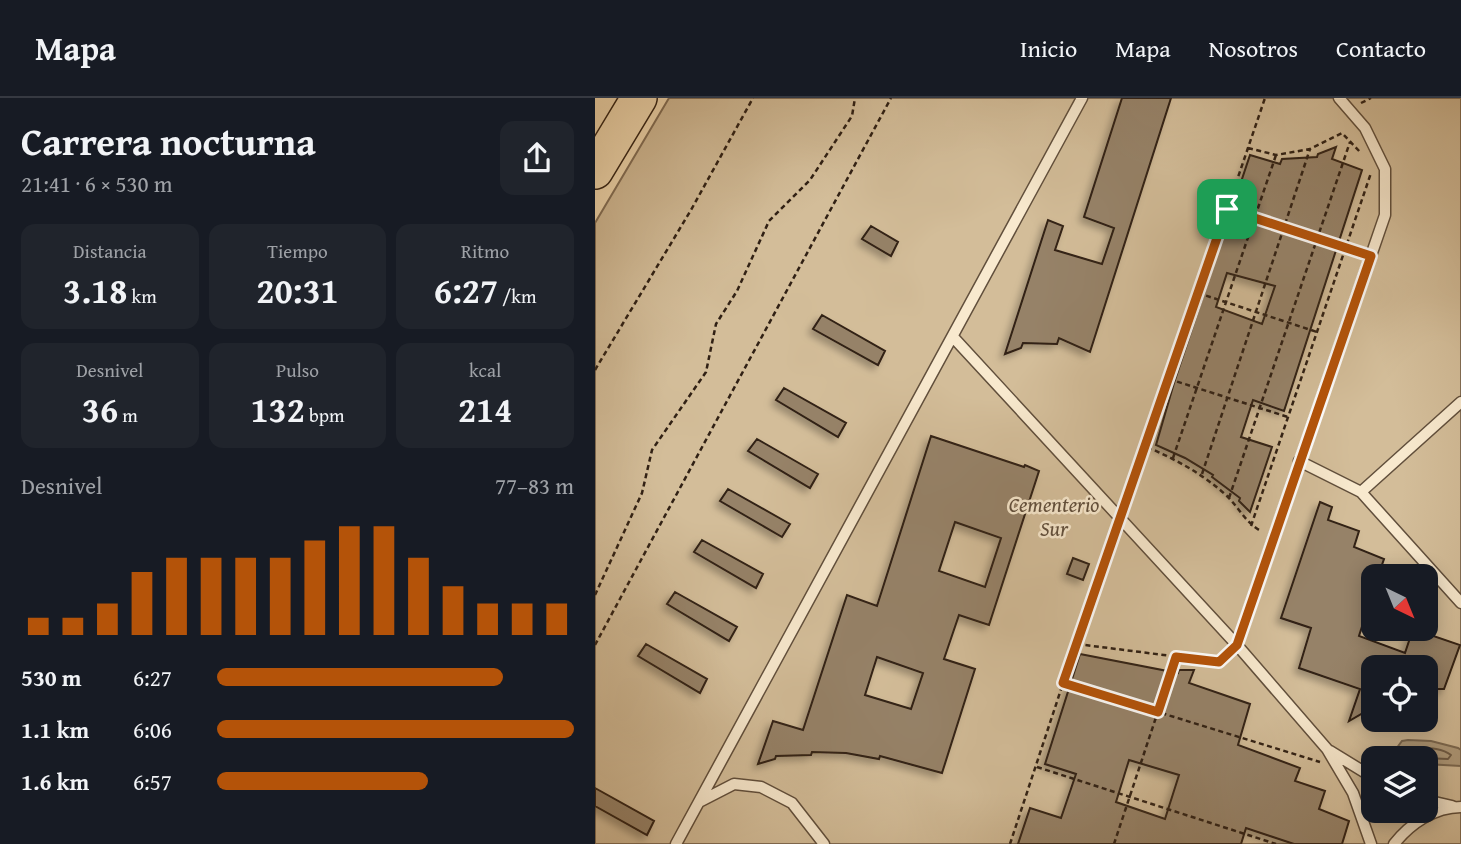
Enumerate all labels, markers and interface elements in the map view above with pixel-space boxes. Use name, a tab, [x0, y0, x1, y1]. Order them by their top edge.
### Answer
text: Mapa	[35, 24, 116, 72]
text: Inicio	[1020, 31, 1077, 66]
text: Mapa	[1115, 31, 1171, 66]
text: Nosotros	[1209, 31, 1298, 66]
text: Contacto	[1336, 31, 1426, 66]
text: Carrera nocturna	[21, 113, 316, 169]
button: share	[500, 121, 574, 195]
text: 21:41 · 6 × 530 m	[21, 167, 173, 200]
pin	[1197, 179, 1257, 239]
icon: arrive	[1208, 190, 1246, 228]
text: Distancia	[73, 237, 147, 265]
text: Tiempo	[267, 237, 328, 265]
text: Ritmo	[461, 237, 509, 265]
text: 3.18	[63, 265, 127, 316]
text: 20:31	[256, 265, 339, 316]
text: 6:27	[434, 265, 498, 316]
text: km	[127, 282, 157, 310]
text: /km	[498, 282, 536, 310]
text: Desnivel	[76, 356, 143, 384]
text: Pulso	[276, 356, 319, 384]
text: kcal	[469, 356, 501, 384]
text: 36	[82, 384, 118, 435]
text: 132	[250, 384, 305, 435]
text: 214	[458, 384, 512, 435]
text: m	[118, 401, 138, 429]
text: bpm	[305, 401, 345, 429]
text: Desnivel	[21, 469, 102, 502]
text: 77–83 m	[495, 469, 574, 502]
park label: Cementerio Sur	[1009, 489, 1099, 544]
north arrow	[1361, 564, 1439, 640]
map controls	[1361, 564, 1438, 823]
button: locate	[1361, 655, 1438, 732]
text: 530 m	[21, 661, 82, 694]
text: 6:27	[133, 661, 172, 694]
text: 1.1 km	[21, 713, 89, 746]
text: 6:06	[133, 713, 172, 746]
button: layers	[1361, 746, 1438, 823]
text: 1.6 km	[21, 765, 89, 798]
text: 6:57	[133, 765, 172, 798]

